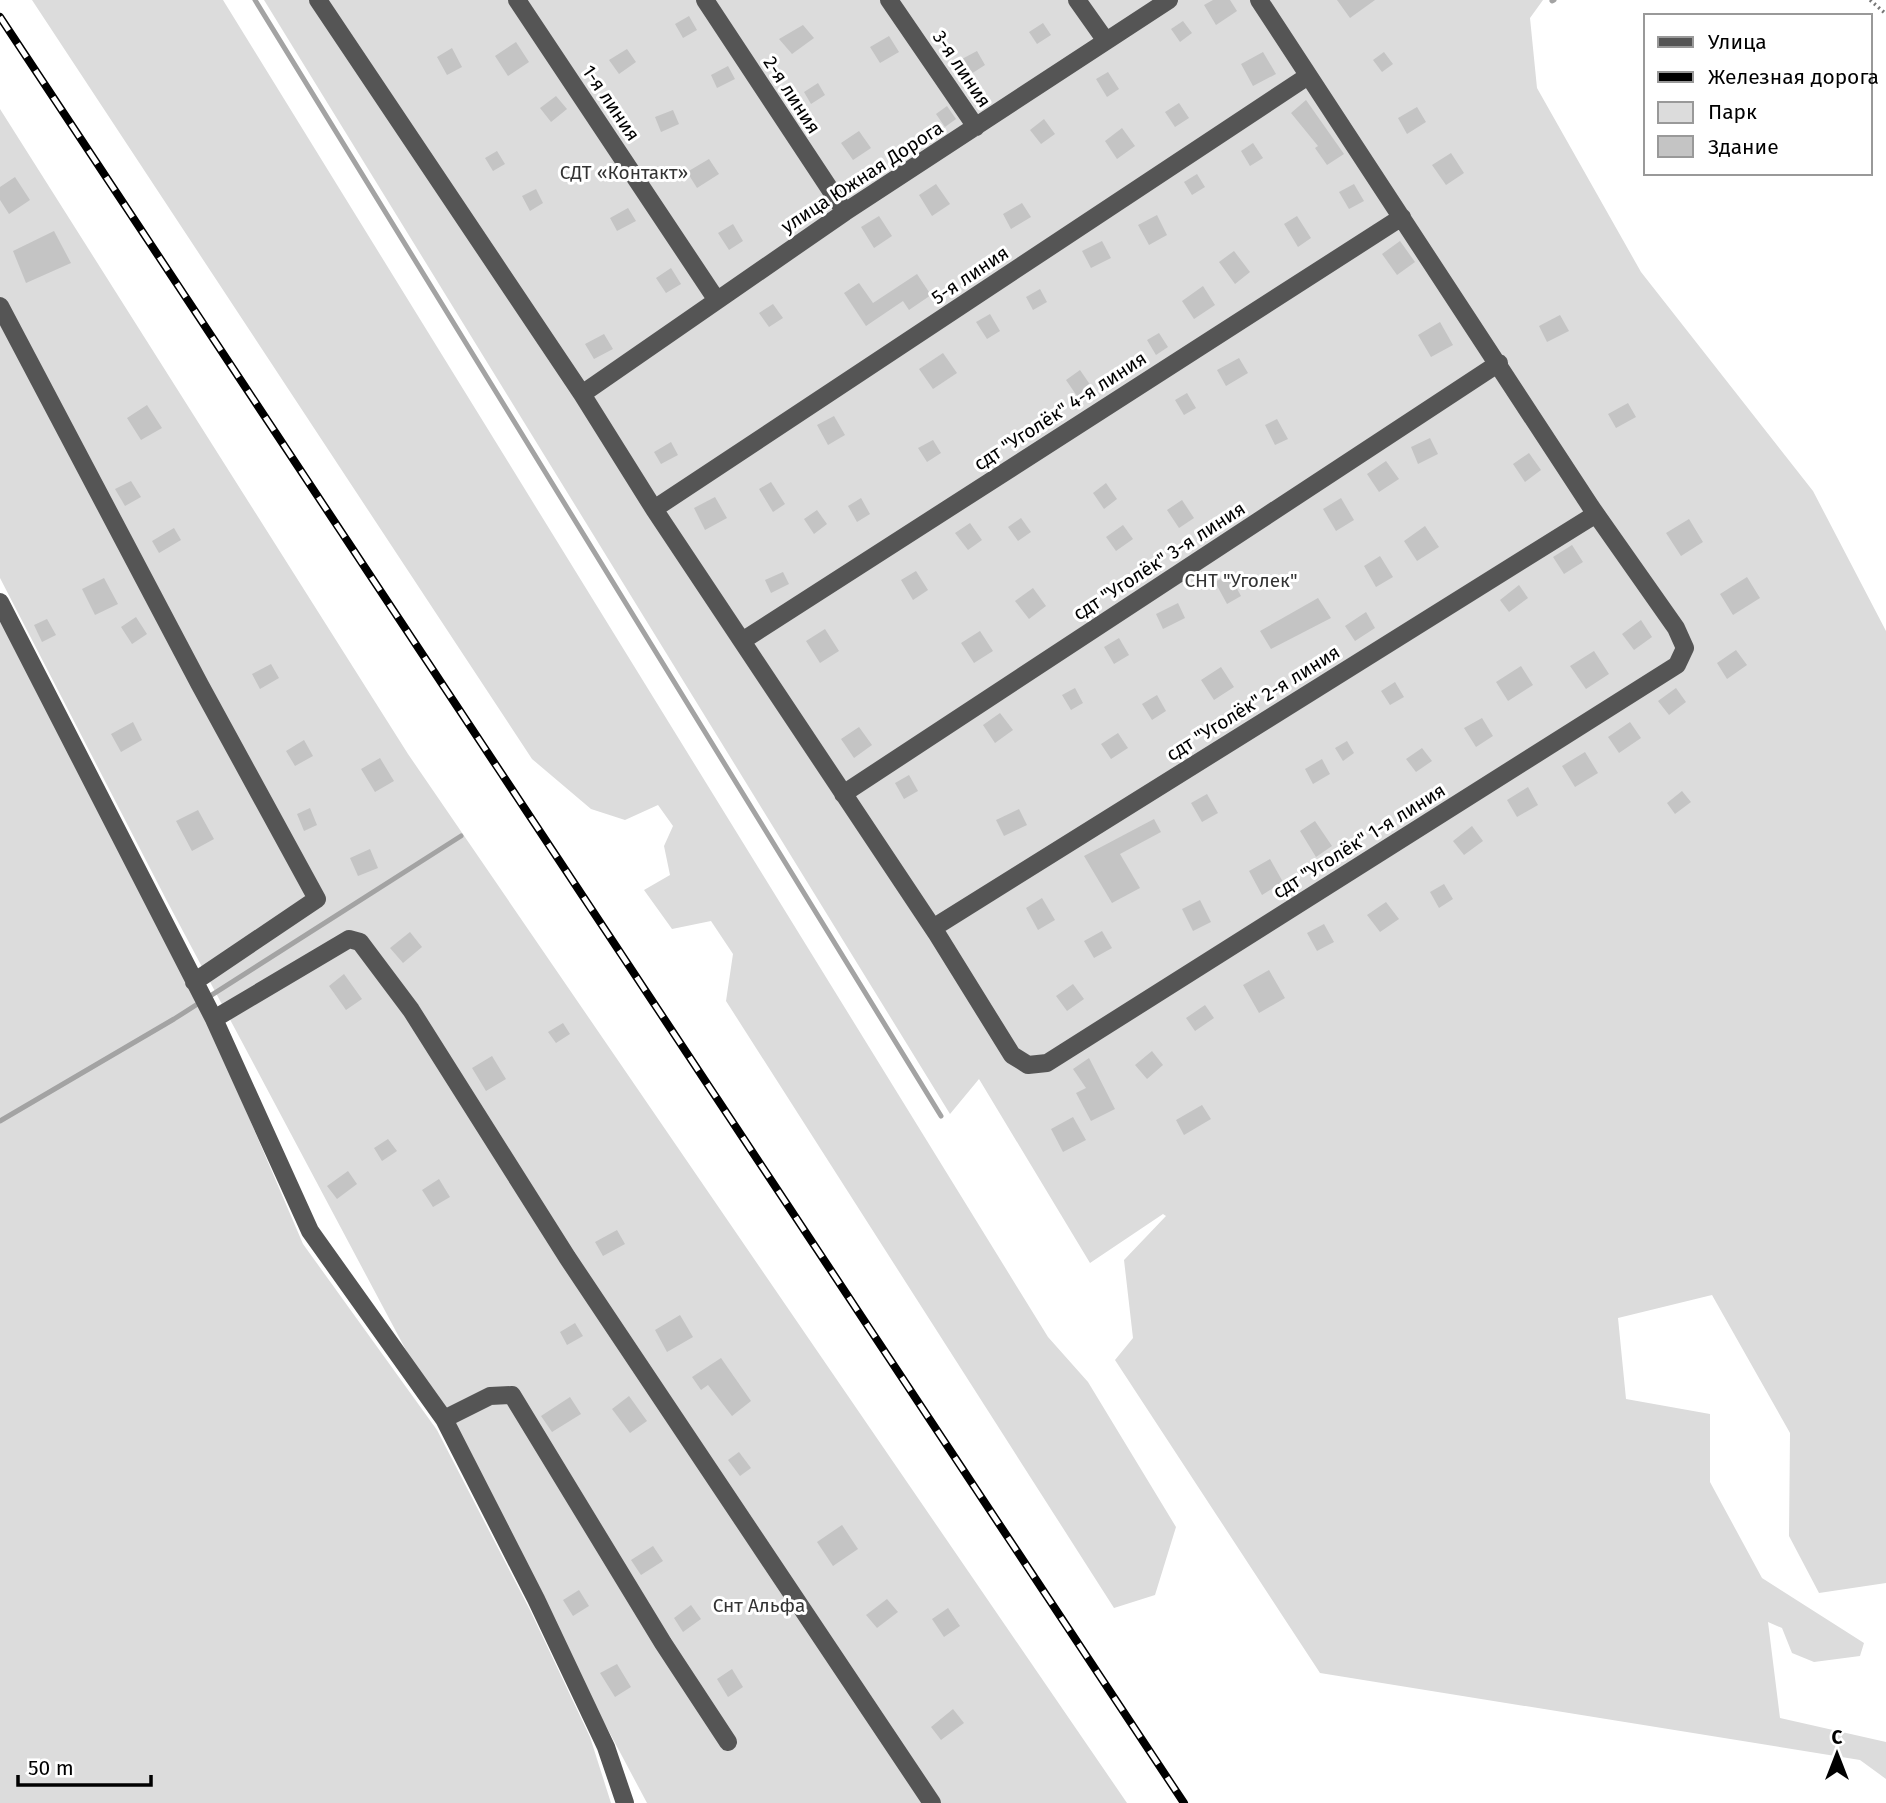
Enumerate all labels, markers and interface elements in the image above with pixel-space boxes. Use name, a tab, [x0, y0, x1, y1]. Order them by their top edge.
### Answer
legend	[1644, 14, 1872, 175]
street label: 3-я линия	[928, 26, 996, 112]
text: Улица	[1708, 29, 1767, 55]
street label: 2-я линия	[758, 52, 826, 138]
street label: 1-я линия	[577, 61, 645, 145]
text: Железная дорога	[1708, 64, 1879, 90]
text: Парк	[1708, 99, 1757, 125]
street label: улица Южная Дорога	[777, 116, 947, 238]
text: Здание	[1708, 134, 1779, 160]
park label: СДТ «Контакт»	[560, 161, 688, 184]
street label: 5-я линия	[927, 241, 1013, 309]
street label: сдт "Уголёк" 4-я линия	[969, 347, 1151, 475]
street label: сдт "Уголёк" 3-я линия	[1069, 497, 1249, 625]
park label: СНТ "Уголек"	[1184, 569, 1298, 592]
street label: сдт "Уголёк" 2-я линия	[1162, 640, 1344, 766]
street label: сдт "Уголёк" 1-я линия	[1268, 778, 1450, 904]
park label: Снт Альфа	[713, 1594, 805, 1617]
north arrow	[1802, 1719, 1872, 1789]
text: С	[1832, 1726, 1843, 1749]
scale bar	[18, 1744, 150, 1788]
text: 50 m	[28, 1755, 74, 1781]

